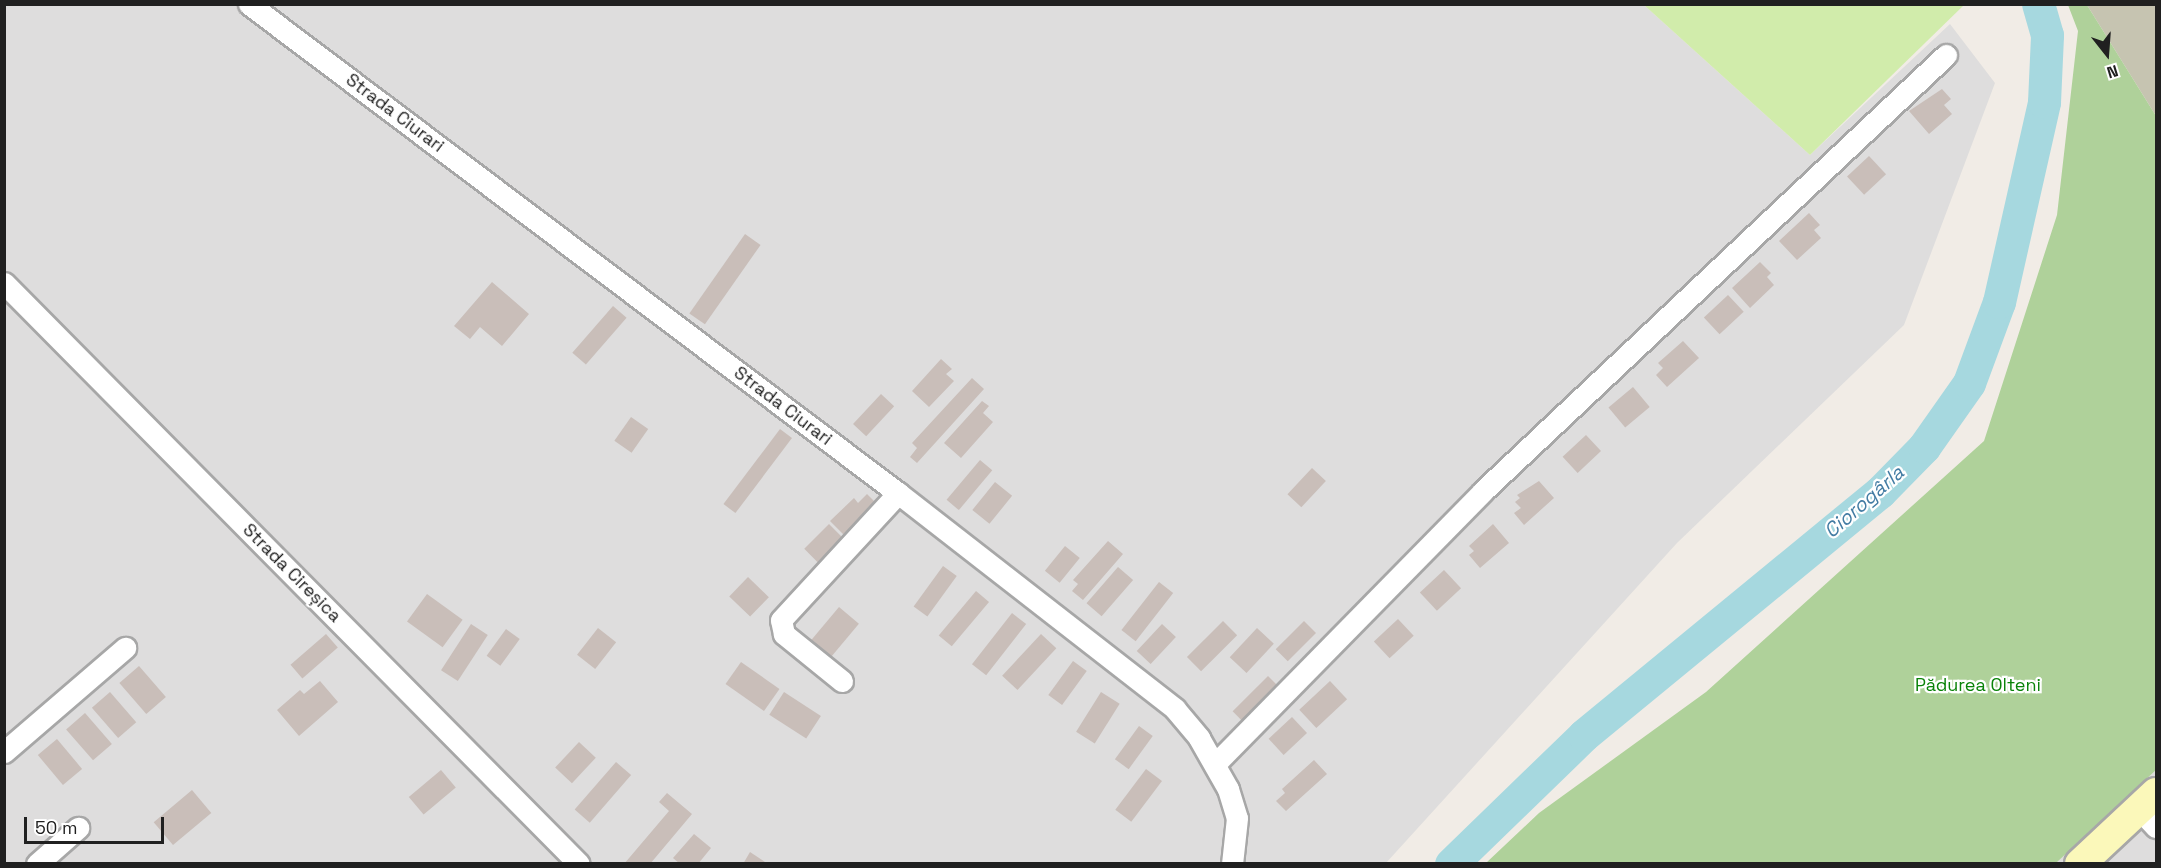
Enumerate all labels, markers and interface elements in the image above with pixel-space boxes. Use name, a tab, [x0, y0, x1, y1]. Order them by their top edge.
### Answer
north arrow	[2077, 24, 2137, 84]
text: N	[2104, 60, 2121, 83]
street label: Strada Ciurari	[342, 69, 448, 157]
street label: Strada Ciurari	[730, 362, 836, 450]
water label: Ciorogârla	[1819, 461, 1909, 543]
street label: Strada Cireșica	[238, 519, 346, 627]
park label: Pădurea Olteni	[1915, 674, 2041, 696]
scale bar	[27, 805, 166, 843]
text: 50 m	[35, 816, 77, 839]

